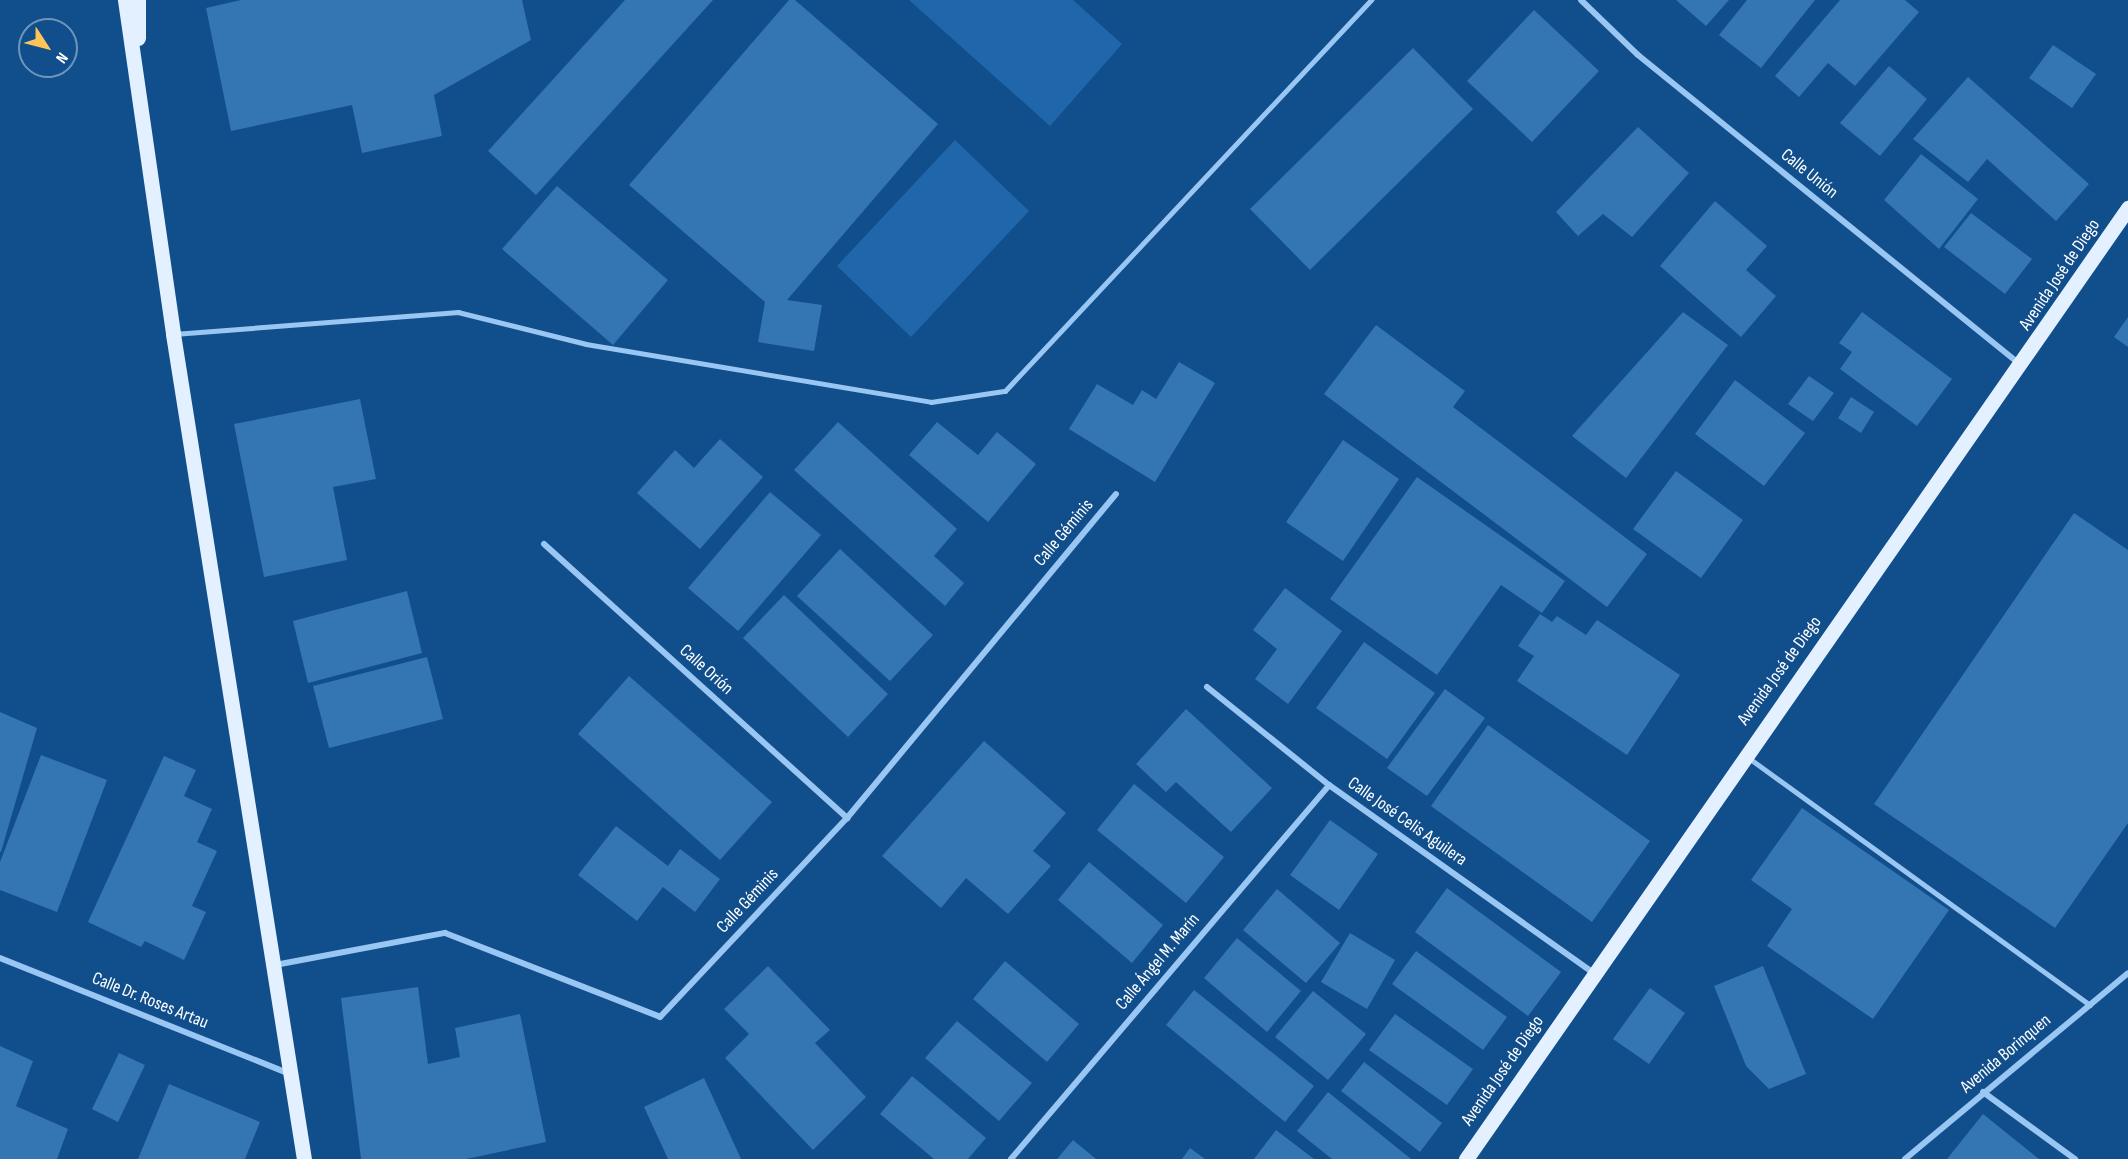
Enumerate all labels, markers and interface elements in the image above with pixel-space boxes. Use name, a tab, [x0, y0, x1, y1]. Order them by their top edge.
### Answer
north arrow	[18, 18, 78, 78]
text: N	[51, 49, 72, 67]
street label: Calle Unión	[1776, 144, 1842, 204]
street label: Avenida José de Diego	[2015, 215, 2105, 335]
street label: Calle Géminis	[1030, 495, 1098, 571]
street label: Avenida José de Diego	[1733, 612, 1827, 730]
street label: Calle Orión	[675, 640, 737, 700]
street label: Calle José Celis Aguilera	[1343, 773, 1471, 871]
street label: Calle Géminis	[713, 864, 783, 938]
street label: Calle Ángel M. Marín	[1111, 909, 1205, 1015]
street label: Calle Dr. Roses Artau	[89, 968, 211, 1034]
street label: Avenida Borinquen	[1956, 1010, 2056, 1098]
street label: Avenida José de Diego	[1457, 1012, 1549, 1130]

